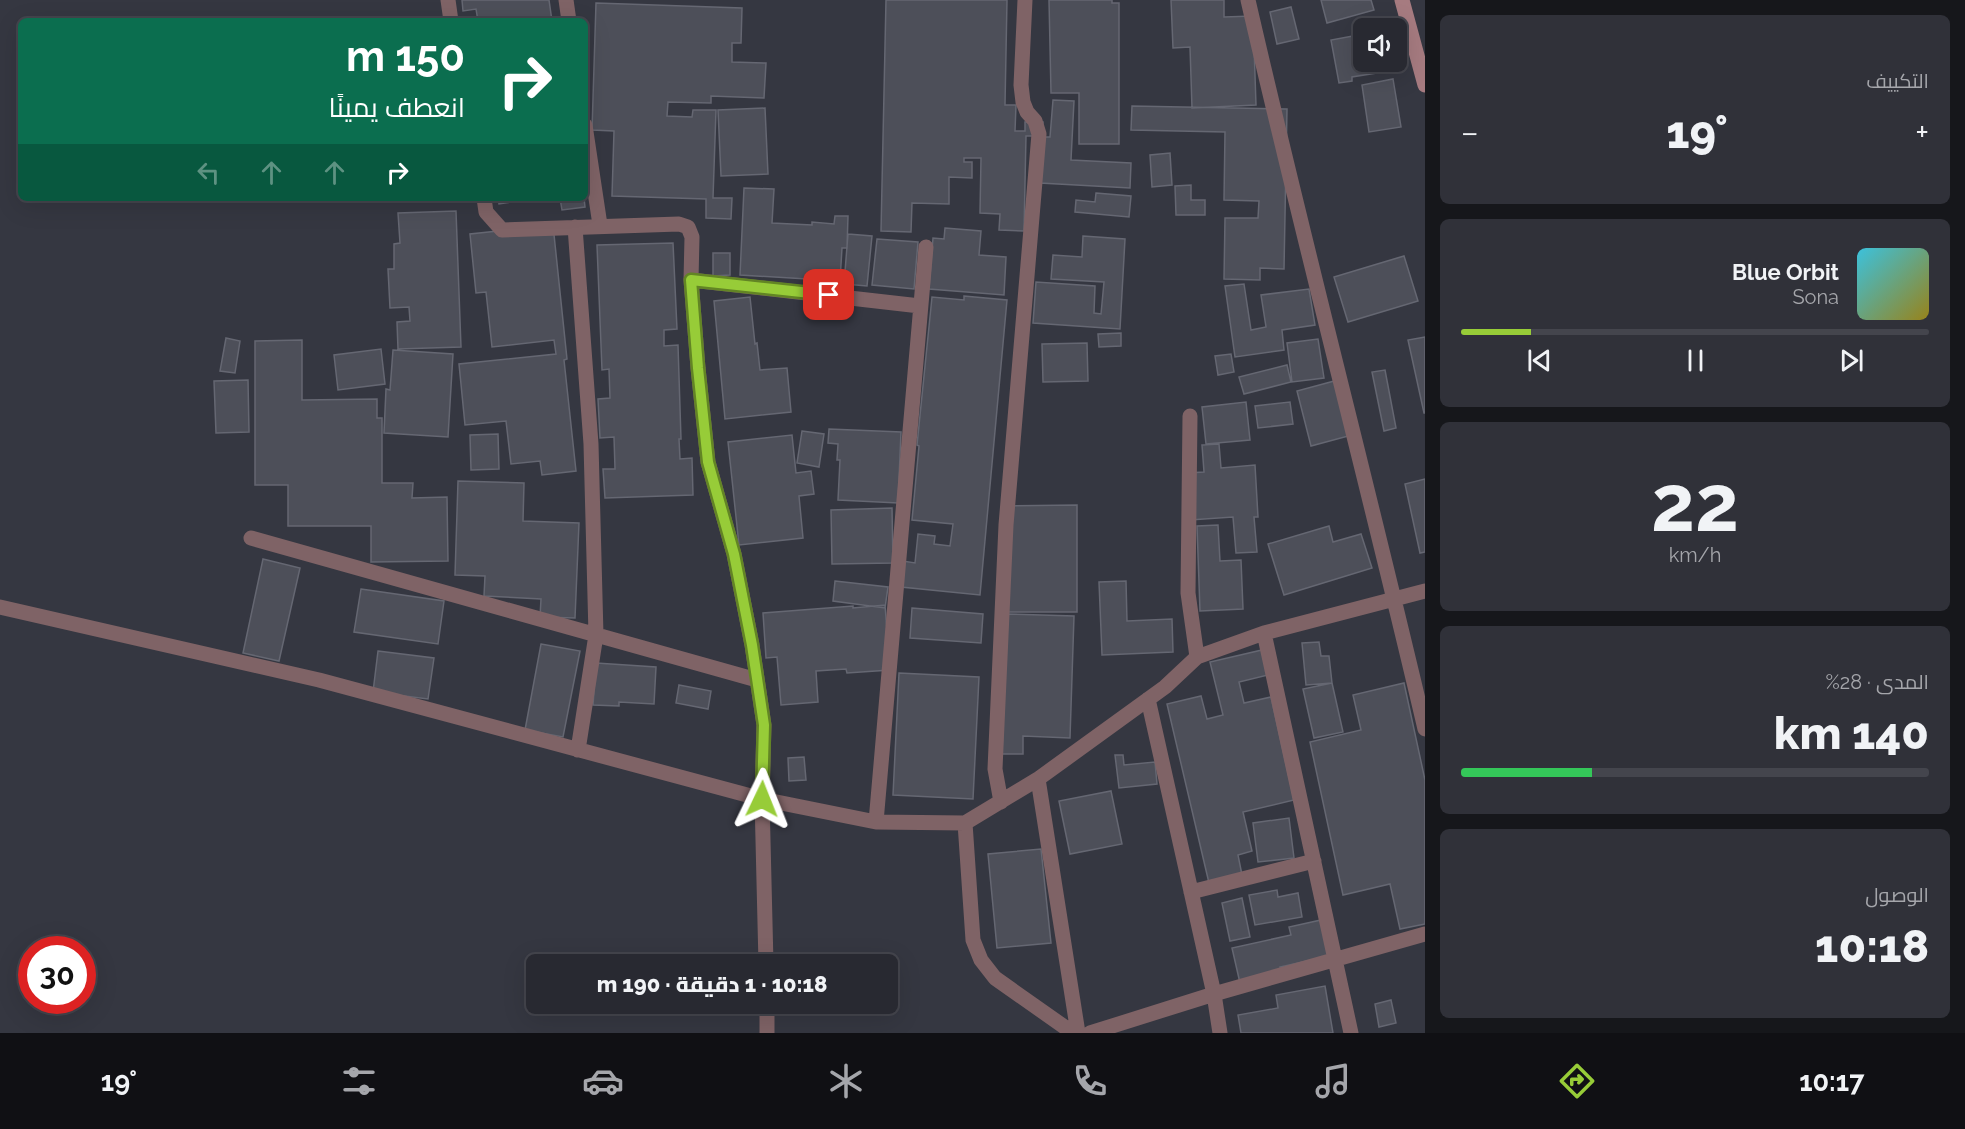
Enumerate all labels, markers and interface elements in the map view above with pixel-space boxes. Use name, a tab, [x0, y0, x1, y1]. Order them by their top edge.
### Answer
map controls	[1353, 18, 1407, 72]
button: sound	[1353, 18, 1407, 72]
text: 150 m	[346, 32, 465, 81]
icon: right	[486, 42, 564, 120]
text: التكييف	[1866, 69, 1929, 93]
text: انعطف يمينًا	[328, 92, 465, 123]
text: 19°	[1666, 106, 1728, 159]
text: −	[1461, 113, 1479, 152]
text: +	[1915, 113, 1929, 152]
icon: left	[192, 156, 225, 189]
icon: ahead	[255, 156, 288, 189]
icon: ahead	[318, 156, 351, 189]
icon: right	[381, 156, 414, 189]
text: Blue Orbit	[1732, 259, 1839, 285]
pin	[803, 269, 854, 320]
icon: arrive	[812, 278, 845, 311]
text: Sona	[1792, 285, 1839, 309]
icon: previous	[1523, 344, 1556, 377]
icon: pause	[1679, 344, 1712, 377]
icon: next	[1835, 344, 1868, 377]
text: 22	[1651, 458, 1739, 549]
text: km/h	[1669, 543, 1721, 567]
text: المدى · 28%	[1825, 670, 1929, 694]
text: 140 km	[1774, 707, 1929, 760]
position arrow	[730, 767, 794, 831]
text: الوصول	[1865, 883, 1929, 907]
text: 10:18	[1815, 920, 1929, 973]
speed limit sign: 30	[18, 936, 96, 1014]
text: 10:18 · 1 دقيقة · 190 m	[597, 971, 827, 997]
icon: filters	[338, 1060, 380, 1102]
icon: car	[582, 1060, 624, 1102]
icon: climate	[825, 1060, 867, 1102]
icon: phone	[1069, 1060, 1111, 1102]
icon: music	[1312, 1060, 1354, 1102]
icon: directions	[1556, 1060, 1598, 1102]
text: 19°	[101, 1066, 137, 1097]
text: 10:17	[1799, 1066, 1864, 1097]

